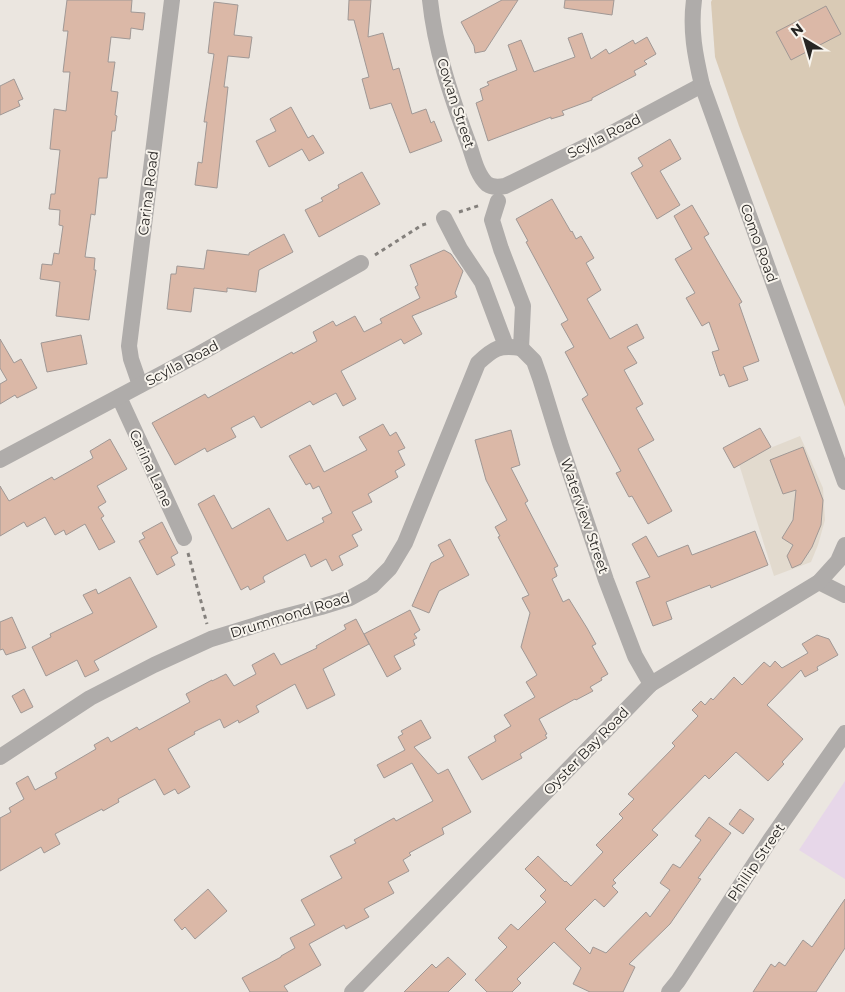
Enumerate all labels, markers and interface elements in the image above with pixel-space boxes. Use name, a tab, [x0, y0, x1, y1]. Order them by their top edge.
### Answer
north arrow	[780, 15, 830, 65]
text: N	[787, 19, 807, 40]
street label: Cowan Street	[433, 56, 479, 151]
street label: Scylla Road	[564, 110, 644, 162]
street label: Carina Road	[134, 150, 162, 236]
street label: Como Road	[736, 201, 782, 285]
street label: Scylla Road	[142, 336, 222, 390]
street label: Carina Lane	[125, 427, 177, 509]
street label: Waterview Street	[557, 456, 613, 576]
street label: Drummond Road	[228, 588, 352, 642]
street label: Oyster Bay Road	[539, 703, 633, 799]
street label: Phillip Street	[723, 819, 789, 904]

